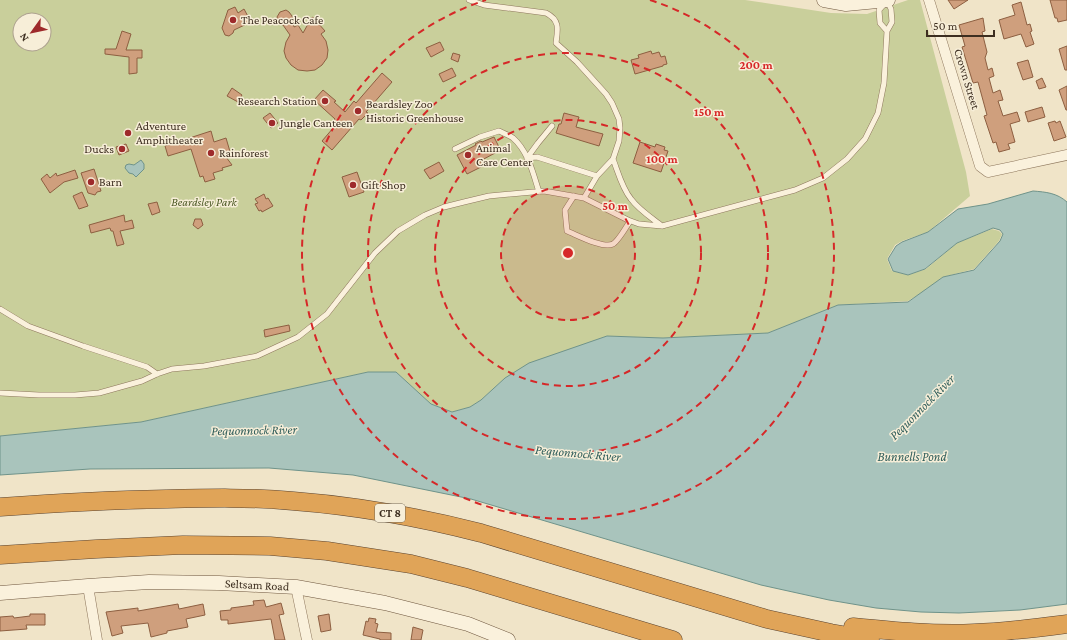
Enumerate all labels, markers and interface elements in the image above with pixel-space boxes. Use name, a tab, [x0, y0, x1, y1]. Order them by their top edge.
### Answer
north arrow	[12, 12, 52, 52]
scale bar	[927, 12, 994, 38]
place label: The Peacock Cafe	[241, 13, 323, 27]
marker: The Peacock Cafe	[228, 15, 238, 25]
text: 50 m	[933, 19, 958, 33]
text: N	[16, 31, 31, 44]
street label: Crown Street	[951, 47, 983, 112]
text: 200 m	[739, 58, 773, 72]
place label: Research Station	[237, 94, 318, 108]
marker: Research Station	[320, 96, 330, 106]
place label: Beardsley Zoo Historic Greenhouse	[366, 97, 464, 125]
text: 150 m	[694, 105, 725, 119]
marker: Beardsley Zoo Historic Greenhouse	[353, 106, 363, 116]
place label: Jungle Canteen	[279, 116, 353, 130]
marker: Jungle Canteen	[267, 118, 277, 128]
place label: Adventure Amphitheater	[136, 119, 204, 147]
marker: Adventure Amphitheater	[123, 128, 133, 138]
place label: Animal Care Center	[476, 141, 533, 169]
place label: Ducks	[84, 142, 114, 156]
marker: Ducks	[117, 144, 127, 154]
place label: Rainforest	[219, 146, 269, 160]
marker: Rainforest	[206, 148, 216, 158]
marker: Animal Care Center	[463, 150, 473, 160]
text: 100 m	[646, 152, 679, 166]
place label: Barn	[99, 175, 122, 189]
marker: Barn	[86, 177, 96, 187]
place label: Gift Shop	[361, 178, 406, 192]
marker: Gift Shop	[348, 180, 358, 190]
park label: Beardsley Park	[171, 195, 238, 209]
text: 50 m	[602, 199, 629, 213]
centre of rings	[561, 246, 575, 260]
water label: Pequonnock River	[886, 371, 958, 443]
water label: Pequonnock River	[211, 422, 298, 438]
water label: Pequonnock River	[535, 442, 622, 464]
water label: Bunnells Pond	[878, 449, 947, 464]
road number: CT 8	[375, 504, 405, 522]
street label: Seltsam Road	[224, 576, 290, 594]

